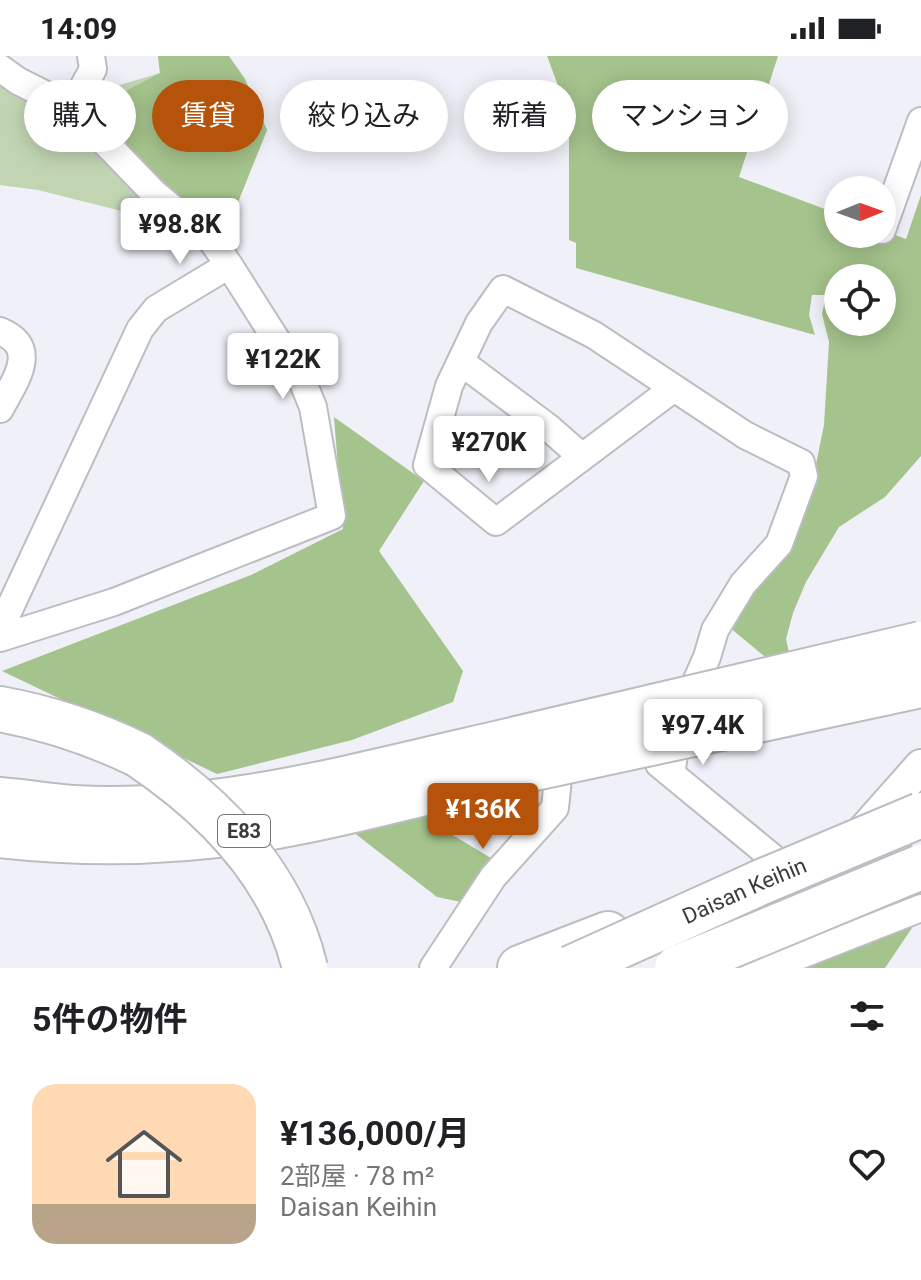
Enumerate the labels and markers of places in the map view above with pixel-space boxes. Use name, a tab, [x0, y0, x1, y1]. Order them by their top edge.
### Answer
pin: ¥98.8K	[115, 198, 245, 266]
pin: ¥122K	[227, 333, 339, 401]
pin: ¥270K	[433, 416, 545, 484]
pin: ¥97.4K	[638, 699, 768, 767]
pin: ¥136K	[427, 783, 539, 851]

